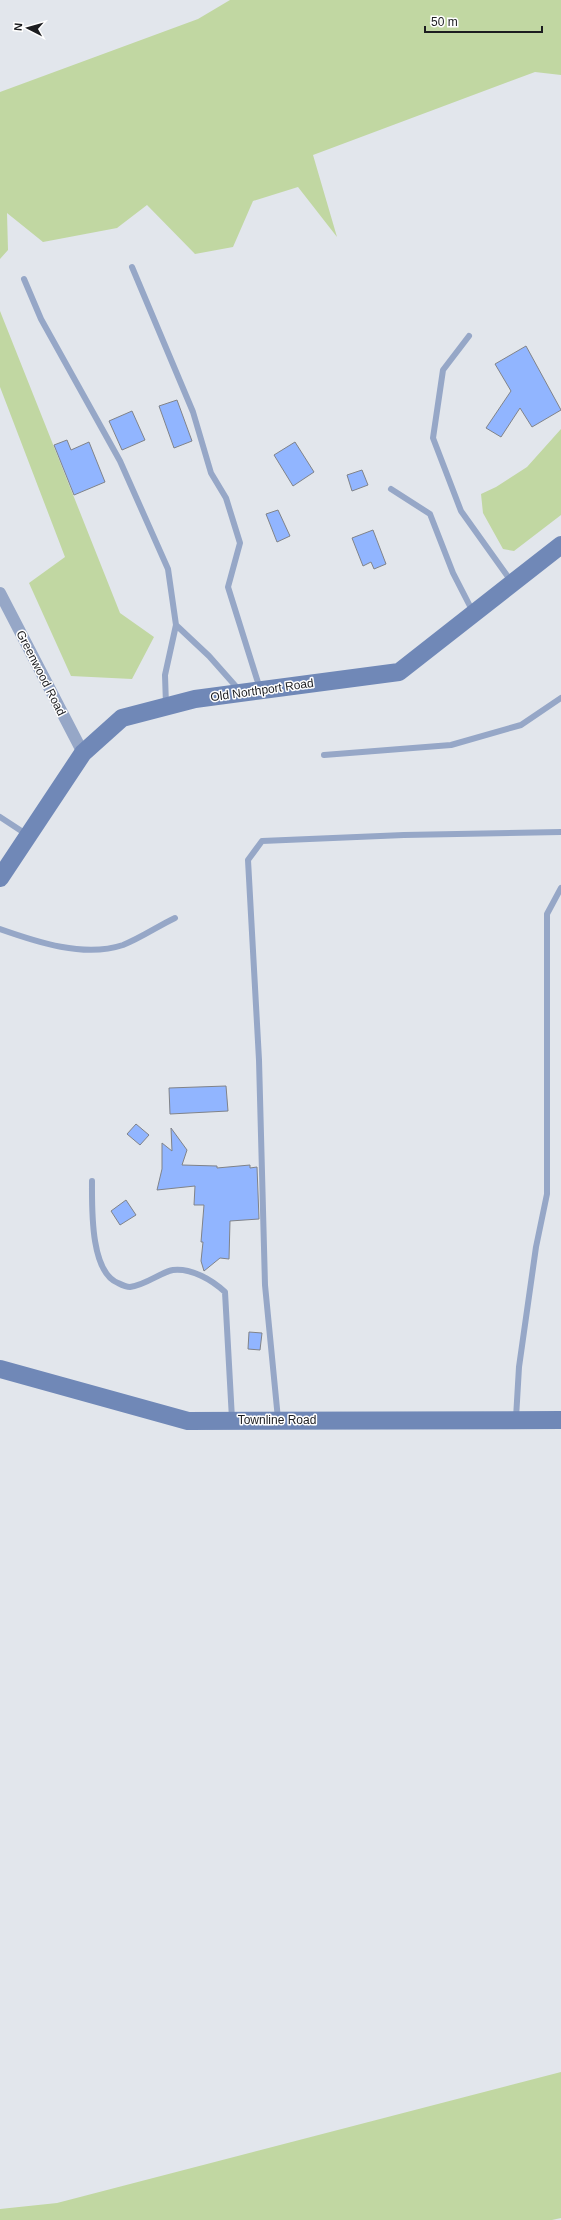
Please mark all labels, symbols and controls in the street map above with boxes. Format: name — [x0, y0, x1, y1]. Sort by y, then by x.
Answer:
north arrow — [8, 8, 48, 48]
scale bar — [425, 8, 542, 34]
text: 50 m — [431, 15, 458, 29]
text: N — [12, 22, 24, 32]
street label: Greenwood Road — [13, 628, 69, 718]
street label: Old Northport Road — [210, 676, 314, 704]
street label: Townline Road — [238, 1413, 316, 1427]

